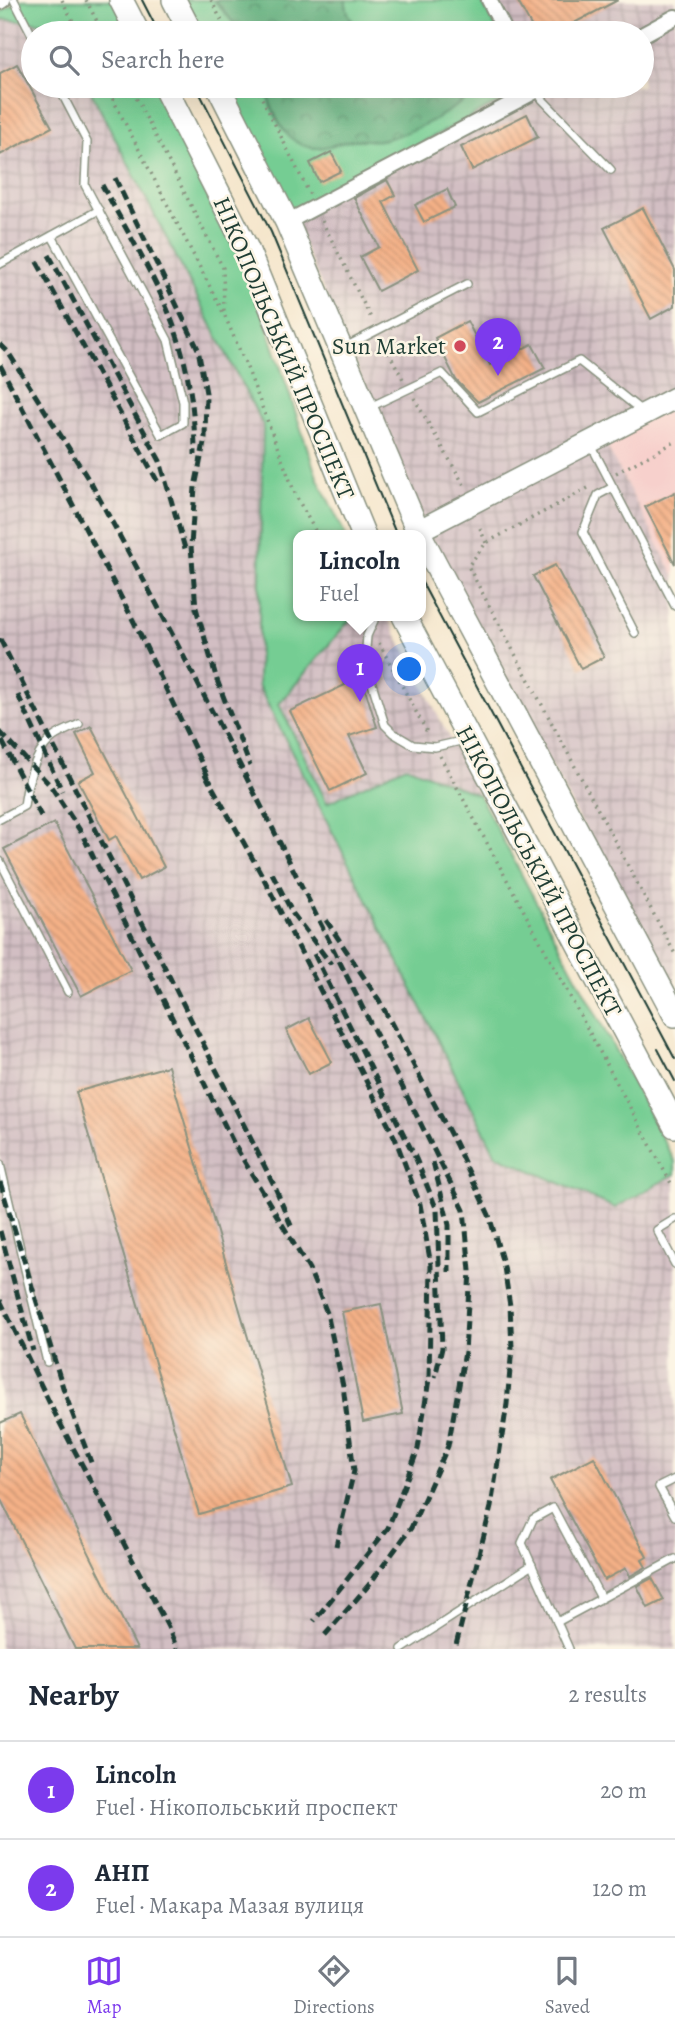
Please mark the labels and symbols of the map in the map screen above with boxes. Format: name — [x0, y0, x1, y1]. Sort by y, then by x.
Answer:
street label: НІКОПОЛЬСЬКИЙ ПРОСПЕКТ — [206, 192, 362, 504]
pin: 2 — [475, 318, 521, 376]
place label: Sun Market — [332, 330, 446, 362]
marker: Sun Market — [452, 338, 468, 354]
pin: 1 — [337, 644, 383, 702]
your location — [392, 652, 426, 686]
street label: НІКОПОЛЬСЬКИЙ ПРОСПЕКТ — [448, 720, 630, 1022]

